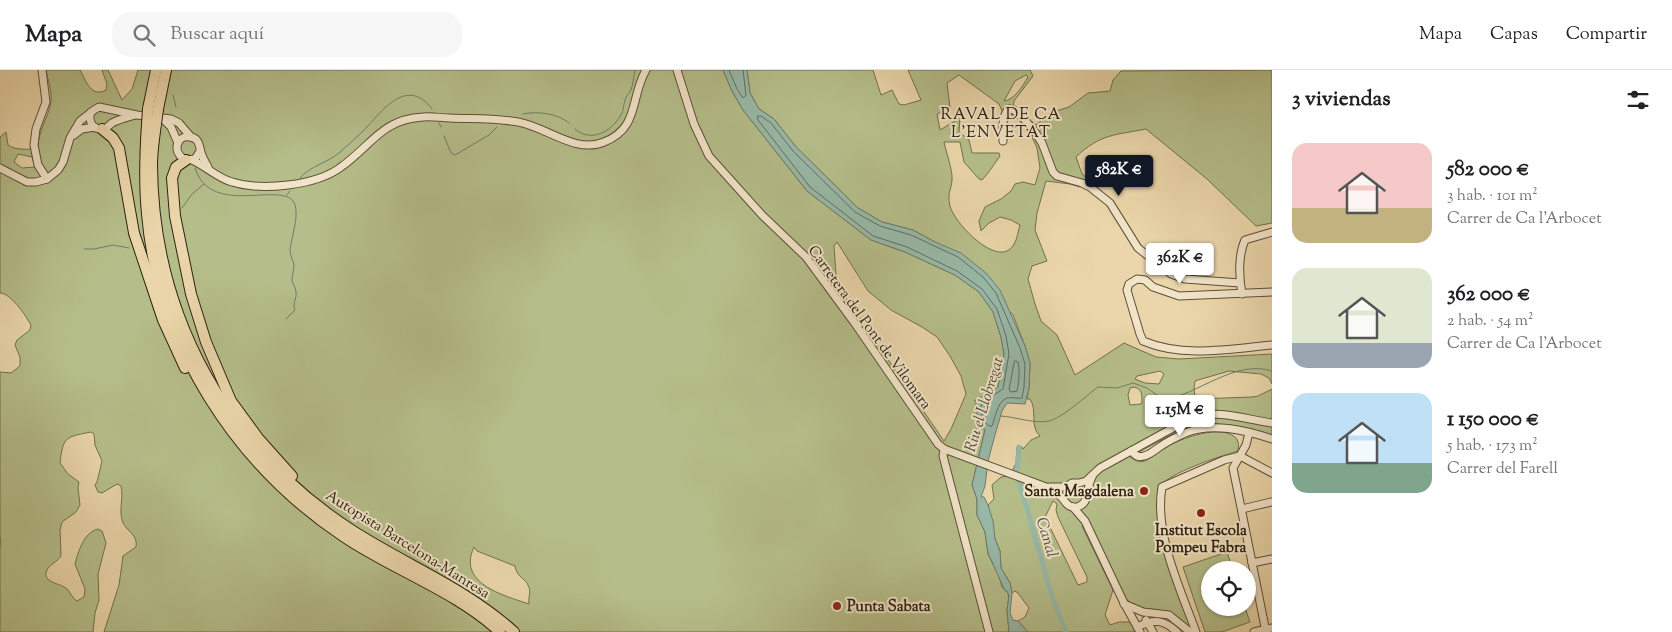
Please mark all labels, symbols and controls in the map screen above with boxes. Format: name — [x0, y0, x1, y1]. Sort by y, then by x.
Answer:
search box — [112, 12, 462, 57]
text: Mapa — [25, 18, 82, 52]
icon: search — [130, 21, 158, 49]
text: Buscar aquí — [170, 21, 264, 48]
text: Mapa — [1419, 22, 1462, 48]
text: Capas — [1490, 22, 1538, 48]
text: Compartir — [1566, 22, 1647, 48]
text: 3 viviendas — [1292, 85, 1390, 115]
icon: filters — [1624, 86, 1652, 114]
district label: RAVAL DE CA L'ENVETAT — [941, 104, 1061, 145]
pin: 582K € — [1078, 154, 1160, 197]
text: 582 000 € — [1447, 155, 1529, 185]
text: 582K € — [1096, 159, 1142, 182]
icon: home — [1332, 163, 1392, 223]
text: 3 hab. · 101 m² — [1447, 185, 1538, 208]
text: Carrer de Ca l'Arbocet — [1447, 208, 1602, 231]
street label: Carretera del Pont de Vilomara — [802, 242, 936, 414]
pin: 362K € — [1139, 242, 1221, 285]
text: 362K € — [1157, 247, 1203, 270]
text: 362 000 € — [1447, 280, 1531, 310]
icon: home — [1332, 288, 1392, 348]
text: 2 hab. · 54 m² — [1447, 310, 1533, 333]
text: Carrer de Ca l'Arbocet — [1447, 333, 1602, 356]
water label: Riu el Llobregat — [960, 354, 1011, 455]
pin: 1.15M € — [1134, 394, 1226, 437]
text: 1.15M € — [1156, 399, 1204, 422]
text: 1 150 000 € — [1447, 405, 1539, 435]
icon: home — [1332, 413, 1392, 473]
text: 5 hab. · 173 m² — [1447, 435, 1538, 458]
text: Carrer del Farell — [1447, 458, 1558, 481]
place label: Santa Magdalena — [1024, 482, 1134, 503]
marker: Santa Magdalena — [1138, 485, 1150, 497]
street label: Autopista Barcelona-Manresa — [321, 486, 493, 605]
marker: Institut Escola Pompeu Fabra — [1195, 507, 1207, 519]
water label: Canal — [1029, 515, 1062, 561]
place label: Institut Escola Pompeu Fabra — [1155, 521, 1247, 559]
map controls — [1201, 561, 1256, 616]
button: locate — [1201, 561, 1256, 616]
place label: Punta Sabata — [847, 597, 931, 618]
marker: Punta Sabata — [831, 600, 843, 612]

